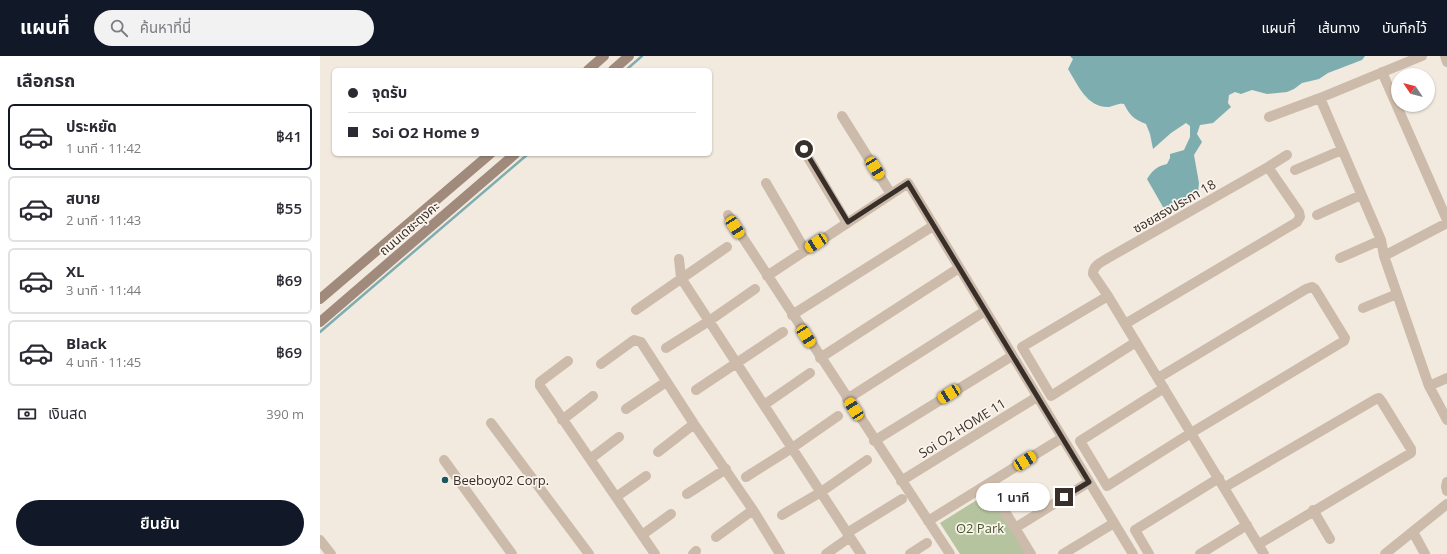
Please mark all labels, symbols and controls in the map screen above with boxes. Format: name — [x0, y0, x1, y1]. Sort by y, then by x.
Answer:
search box — [94, 10, 374, 46]
text: แผนที่ — [20, 14, 70, 40]
icon: search — [108, 17, 130, 39]
text: ค้นหาที่นี่ — [140, 17, 191, 37]
text: แผนที่ — [1262, 18, 1296, 37]
text: เส้นทาง — [1318, 18, 1360, 37]
text: บันทึกไว้ — [1382, 18, 1427, 37]
text: เลือกรถ — [16, 68, 75, 92]
north arrow — [1391, 68, 1435, 112]
map controls — [1391, 68, 1435, 112]
text: จุดรับ — [372, 82, 407, 102]
text: ประหยัด — [66, 116, 117, 136]
icon: car — [18, 119, 54, 155]
text: Soi O2 Home 9 — [372, 122, 479, 142]
text: ฿41 — [276, 126, 302, 146]
text: 1 นาที · 11:42 — [66, 139, 141, 157]
route start — [795, 140, 813, 158]
car — [864, 155, 886, 181]
street label: ซอยสรงประภา 18 — [1129, 175, 1219, 237]
text: สบาย — [66, 188, 100, 208]
icon: car — [18, 191, 54, 227]
street label: ถนนเดชะตุงคะ — [375, 197, 443, 259]
text: ฿55 — [276, 198, 302, 218]
text: 2 นาที · 11:43 — [66, 211, 141, 229]
car — [723, 214, 747, 240]
car — [803, 231, 829, 255]
text: XL — [66, 261, 84, 281]
icon: car — [18, 263, 54, 299]
text: ฿69 — [276, 270, 302, 290]
text: 3 นาที · 11:44 — [66, 281, 141, 299]
car — [794, 323, 818, 349]
text: Black — [66, 333, 107, 353]
icon: car — [18, 335, 54, 371]
text: ฿69 — [276, 342, 302, 362]
text: 4 นาที · 11:45 — [66, 353, 141, 371]
car — [936, 383, 962, 405]
street label: Soi O2 HOME 11 — [915, 394, 1009, 462]
car — [842, 396, 866, 422]
icon: cash — [16, 403, 38, 425]
text: เงินสด — [48, 403, 87, 423]
text: 390 m — [266, 405, 304, 423]
car — [1012, 450, 1038, 472]
place label: Beeboy02 Corp. — [453, 471, 549, 489]
marker: Beeboy02 Corp. — [440, 475, 450, 485]
callout: 1 นาที — [976, 483, 1050, 511]
text: 1 นาที — [997, 488, 1029, 506]
route end — [1055, 488, 1073, 506]
button: ยืนยัน — [16, 500, 304, 546]
park label: O2 Park — [956, 519, 1004, 537]

